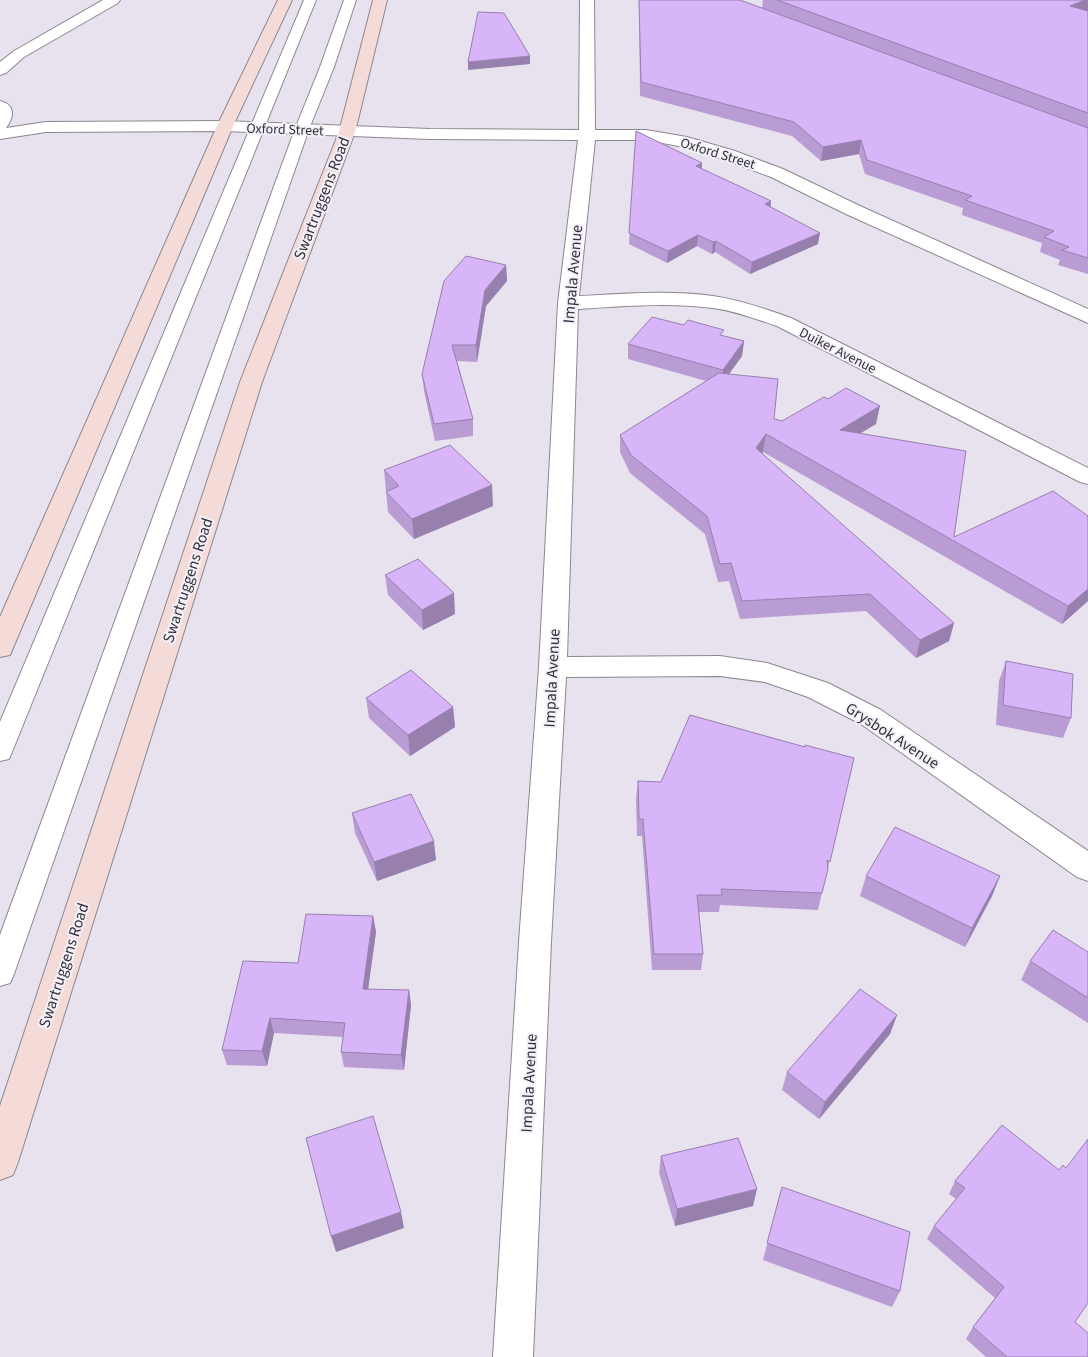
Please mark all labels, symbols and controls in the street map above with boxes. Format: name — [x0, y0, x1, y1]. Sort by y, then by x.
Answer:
street label: Oxford Street — [246, 119, 324, 141]
street label: Oxford Street — [678, 133, 758, 175]
street label: Swartruggens Road — [288, 134, 355, 263]
street label: Impala Avenue — [558, 224, 588, 324]
street label: Duiker Avenue — [796, 323, 880, 379]
street label: Swartruggens Road — [157, 515, 219, 646]
street label: Impala Avenue — [538, 628, 566, 728]
street label: Grysbok Avenue — [841, 697, 944, 774]
street label: Swartruggens Road — [33, 900, 95, 1031]
street label: Impala Avenue — [515, 1033, 543, 1133]

